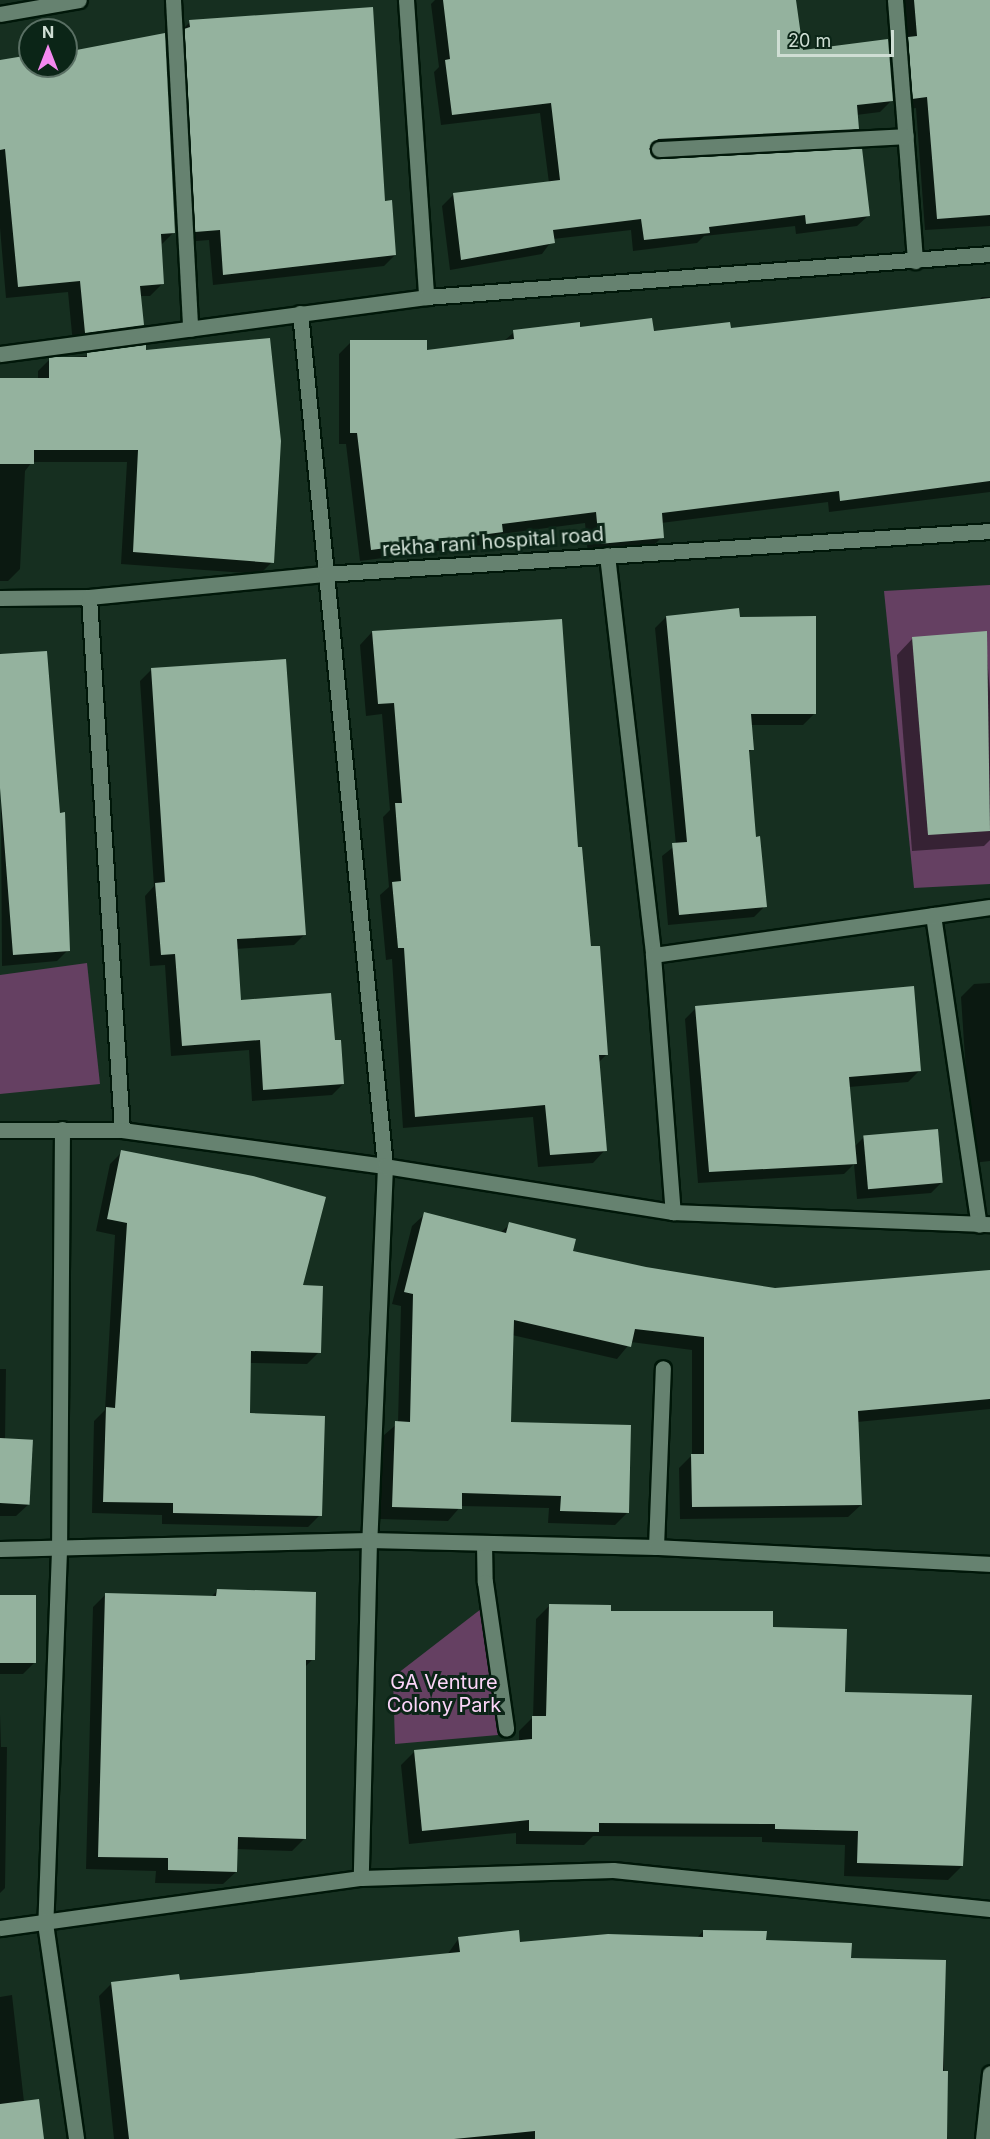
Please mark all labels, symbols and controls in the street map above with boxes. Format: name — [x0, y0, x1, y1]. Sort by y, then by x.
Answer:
north arrow — [18, 18, 78, 78]
scale bar — [780, 18, 897, 56]
text: N — [42, 22, 54, 42]
text: 20 m — [788, 30, 831, 51]
street label: rekha rani hospital road — [381, 522, 605, 562]
park label: GA Venture Colony Park — [387, 1671, 501, 1718]

